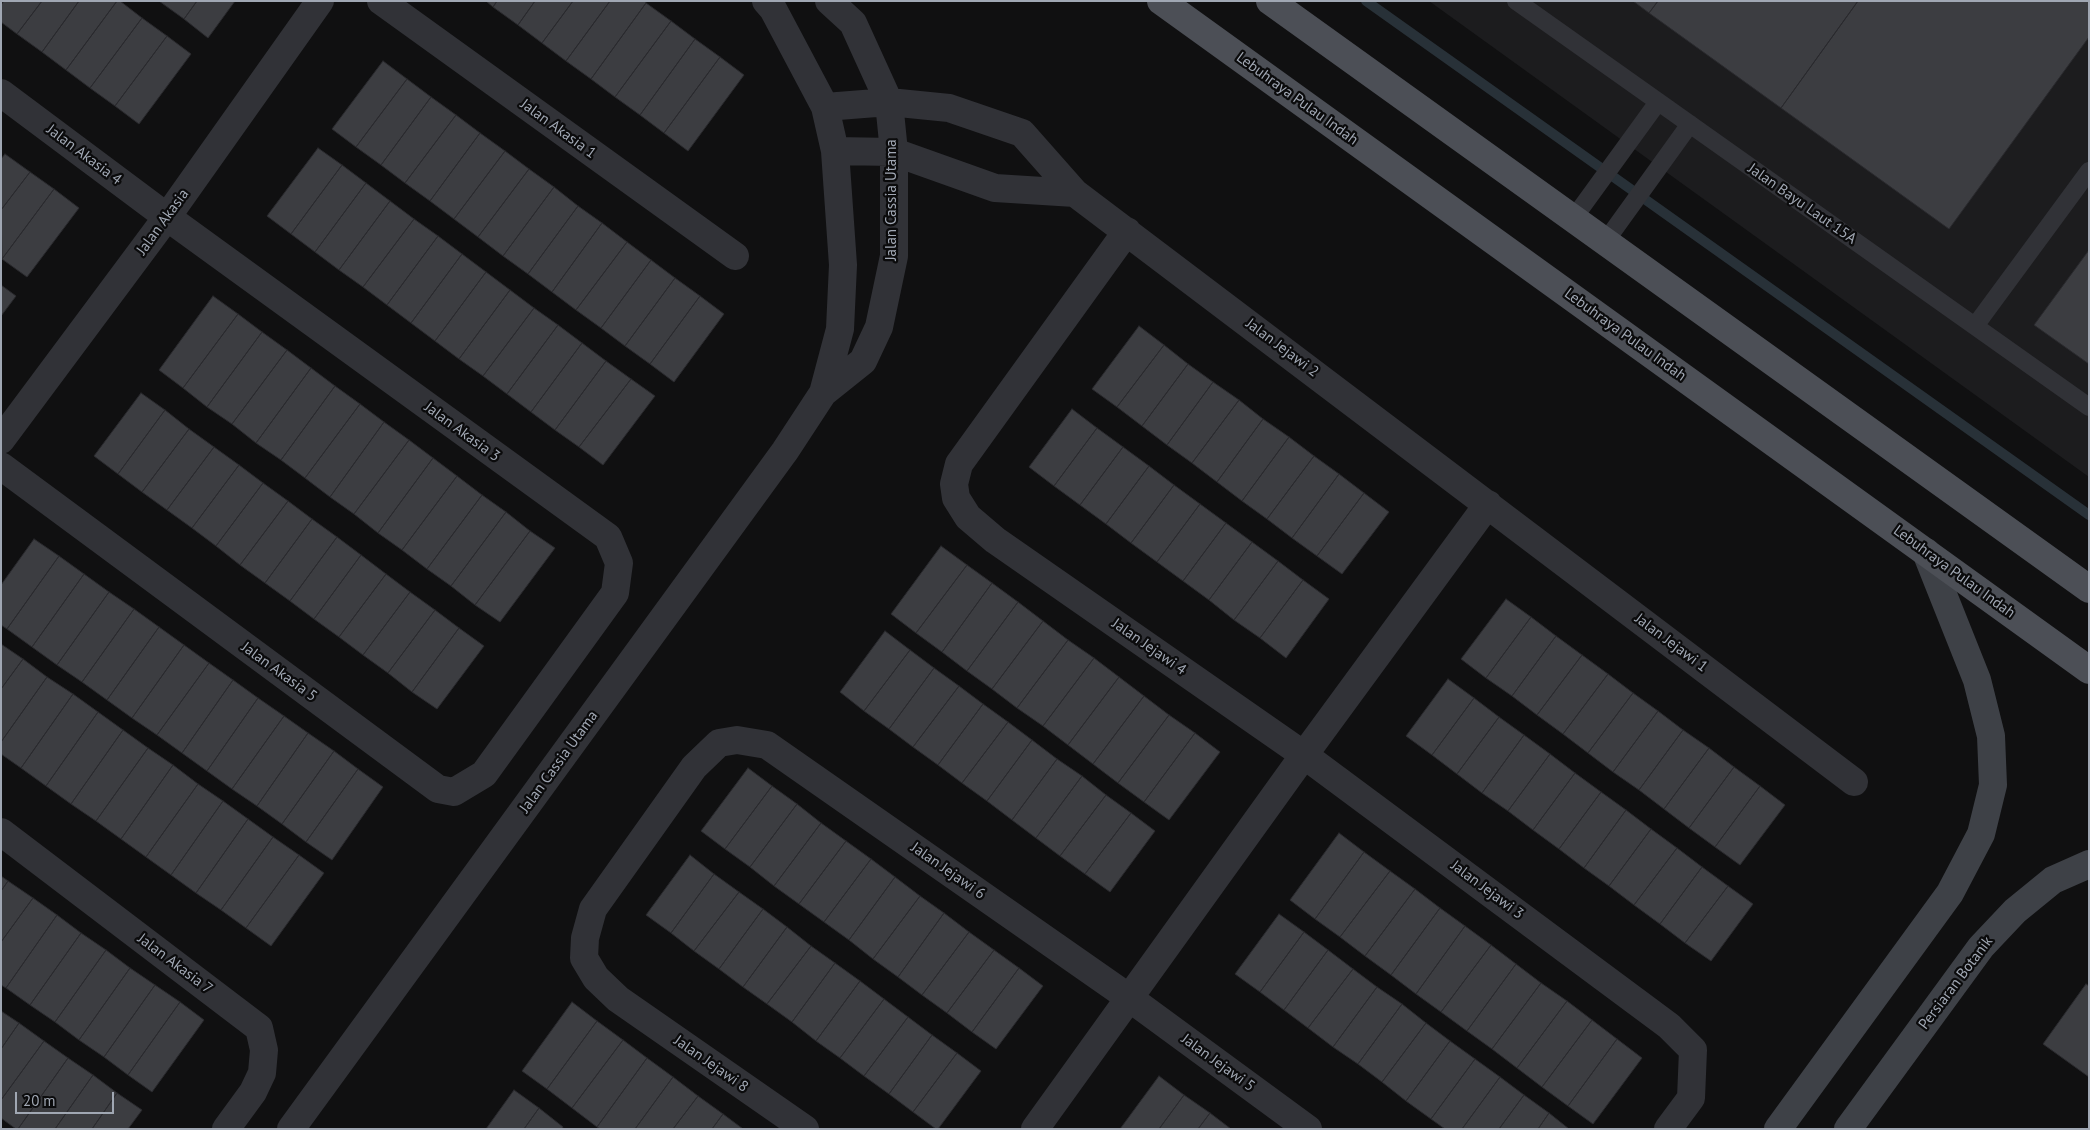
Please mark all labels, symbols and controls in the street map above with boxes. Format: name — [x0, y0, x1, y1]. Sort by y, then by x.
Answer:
street label: Lebuhraya Pulau Indah — [1233, 49, 1361, 149]
street label: Jalan Akasia 1 — [517, 96, 599, 162]
street label: Jalan Akasia 4 — [43, 121, 125, 189]
street label: Jalan Cassia Utama — [883, 139, 901, 261]
street label: Jalan Bayu Laut 15A — [1744, 160, 1860, 248]
street label: Jalan Akasia — [133, 186, 193, 258]
street label: Lebuhraya Pulau Indah — [1561, 285, 1689, 385]
street label: Jalan Jejawi 2 — [1242, 315, 1322, 381]
street label: Jalan Akasia 3 — [421, 399, 503, 465]
street label: Lebuhraya Pulau Indah — [1890, 522, 2018, 622]
street label: Jalan Jejawi 1 — [1631, 610, 1711, 676]
street label: Jalan Jejawi 4 — [1108, 615, 1190, 679]
street label: Jalan Akasia 5 — [238, 639, 320, 705]
street label: Jalan Cassia Utama — [516, 708, 602, 816]
street label: Jalan Jejawi 6 — [907, 839, 989, 903]
street label: Jalan Jejawi 3 — [1447, 857, 1527, 923]
street label: Jalan Akasia 7 — [134, 930, 216, 998]
street label: Persiaran Botanik — [1915, 933, 1997, 1033]
street label: Jalan Jejawi 5 — [1178, 1030, 1258, 1096]
street label: Jalan Jejawi 8 — [670, 1032, 752, 1096]
scale bar — [18, 1082, 116, 1114]
text: 20 m — [23, 1091, 56, 1110]

